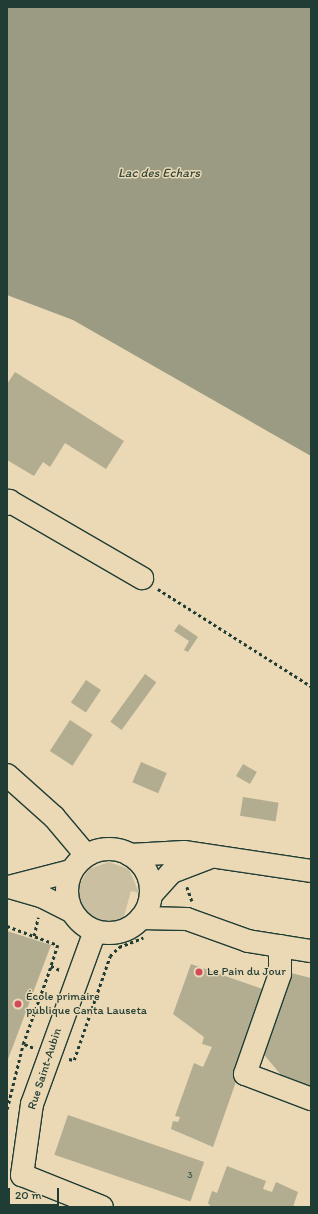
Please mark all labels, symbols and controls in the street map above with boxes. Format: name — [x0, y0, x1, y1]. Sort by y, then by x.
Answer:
water label: Lac des Echars — [118, 165, 200, 181]
place label: Le Pain du Jour — [207, 965, 286, 979]
marker: Le Pain du Jour — [194, 967, 204, 977]
place label: École primaire publique Canta Lauseta — [26, 990, 147, 1018]
marker: École primaire publique Canta Lauseta — [13, 999, 23, 1009]
street label: Rue Saint-Aubin — [25, 1026, 65, 1112]
house number: 3 — [187, 1169, 193, 1181]
scale bar — [10, 1180, 61, 1206]
text: 20 m — [15, 1188, 42, 1202]

